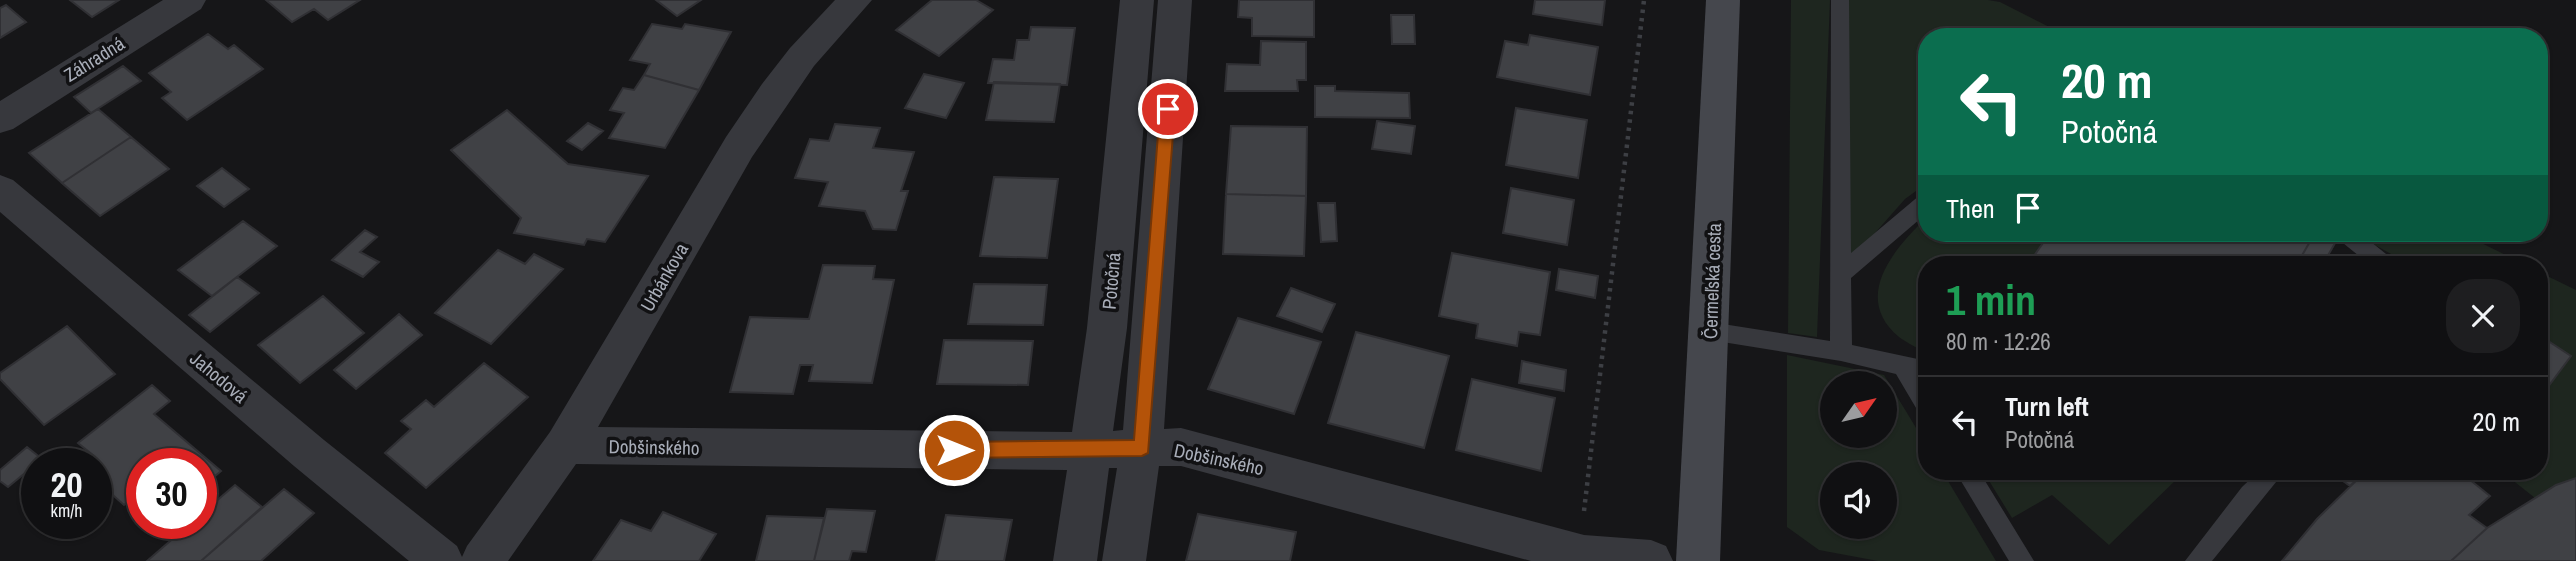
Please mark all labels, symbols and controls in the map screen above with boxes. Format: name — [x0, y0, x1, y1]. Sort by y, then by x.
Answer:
street label: Záhradná — [59, 30, 129, 88]
text: 20 m — [2061, 47, 2153, 113]
icon: left — [1946, 56, 2037, 147]
pin — [1138, 79, 1198, 139]
icon: arrive — [1149, 90, 1187, 128]
text: Potočná — [2061, 110, 2157, 153]
icon: arrive — [2009, 189, 2047, 227]
text: Then — [1946, 191, 1995, 226]
street label: Čermeľská cesta — [1697, 222, 1727, 339]
street label: Urbánkova — [634, 238, 694, 316]
street label: Potočná — [1096, 251, 1126, 311]
text: 1 min — [1946, 272, 2036, 328]
button: close — [2446, 279, 2520, 353]
text: 80 m · 12:26 — [1946, 326, 2051, 357]
street label: Jahodová — [185, 345, 253, 409]
north arrow — [1820, 371, 1897, 448]
map controls — [1820, 371, 1897, 539]
text: Turn left — [2005, 389, 2089, 424]
icon: left — [1946, 403, 1984, 441]
text: 20 m — [2473, 404, 2520, 439]
position arrow — [917, 413, 991, 487]
text: Potočná — [2005, 424, 2074, 455]
street label: Dobšinského — [608, 433, 700, 461]
street label: Dobšinského — [1172, 437, 1266, 481]
speed limit sign: 30 — [126, 448, 217, 539]
text: 20 — [51, 461, 82, 508]
button: sound — [1820, 462, 1897, 539]
text: km/h — [51, 498, 83, 523]

